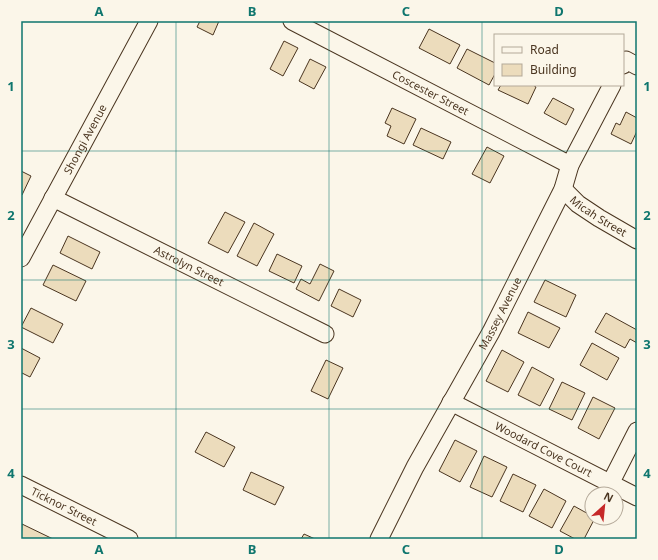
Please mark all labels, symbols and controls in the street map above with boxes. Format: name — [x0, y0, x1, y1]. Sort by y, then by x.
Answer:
text: A — [95, 2, 104, 20]
text: B — [248, 2, 256, 20]
text: C — [402, 2, 410, 20]
text: D — [554, 2, 564, 20]
legend — [494, 34, 624, 86]
text: Road — [530, 41, 559, 58]
text: Building — [530, 61, 577, 78]
street label: Coscester Street — [390, 66, 472, 118]
text: 1 — [7, 77, 15, 95]
text: 1 — [643, 77, 651, 95]
street label: Shongi Avenue — [60, 101, 110, 177]
street label: Micah Street — [567, 192, 630, 240]
text: 2 — [7, 206, 15, 224]
text: 2 — [643, 206, 651, 224]
street label: Astrolyn Street — [152, 242, 227, 289]
street label: Massey Avenue — [475, 274, 524, 352]
text: 3 — [7, 335, 15, 353]
text: 3 — [643, 335, 651, 353]
street label: Woodard Cove Court — [493, 418, 595, 480]
text: 4 — [7, 464, 15, 482]
text: 4 — [643, 464, 651, 482]
street label: Ticknor Street — [29, 483, 100, 529]
north arrow — [584, 486, 624, 526]
text: N — [601, 488, 616, 505]
text: A — [95, 540, 104, 558]
text: B — [248, 540, 256, 558]
text: C — [402, 540, 410, 558]
text: D — [554, 540, 564, 558]

